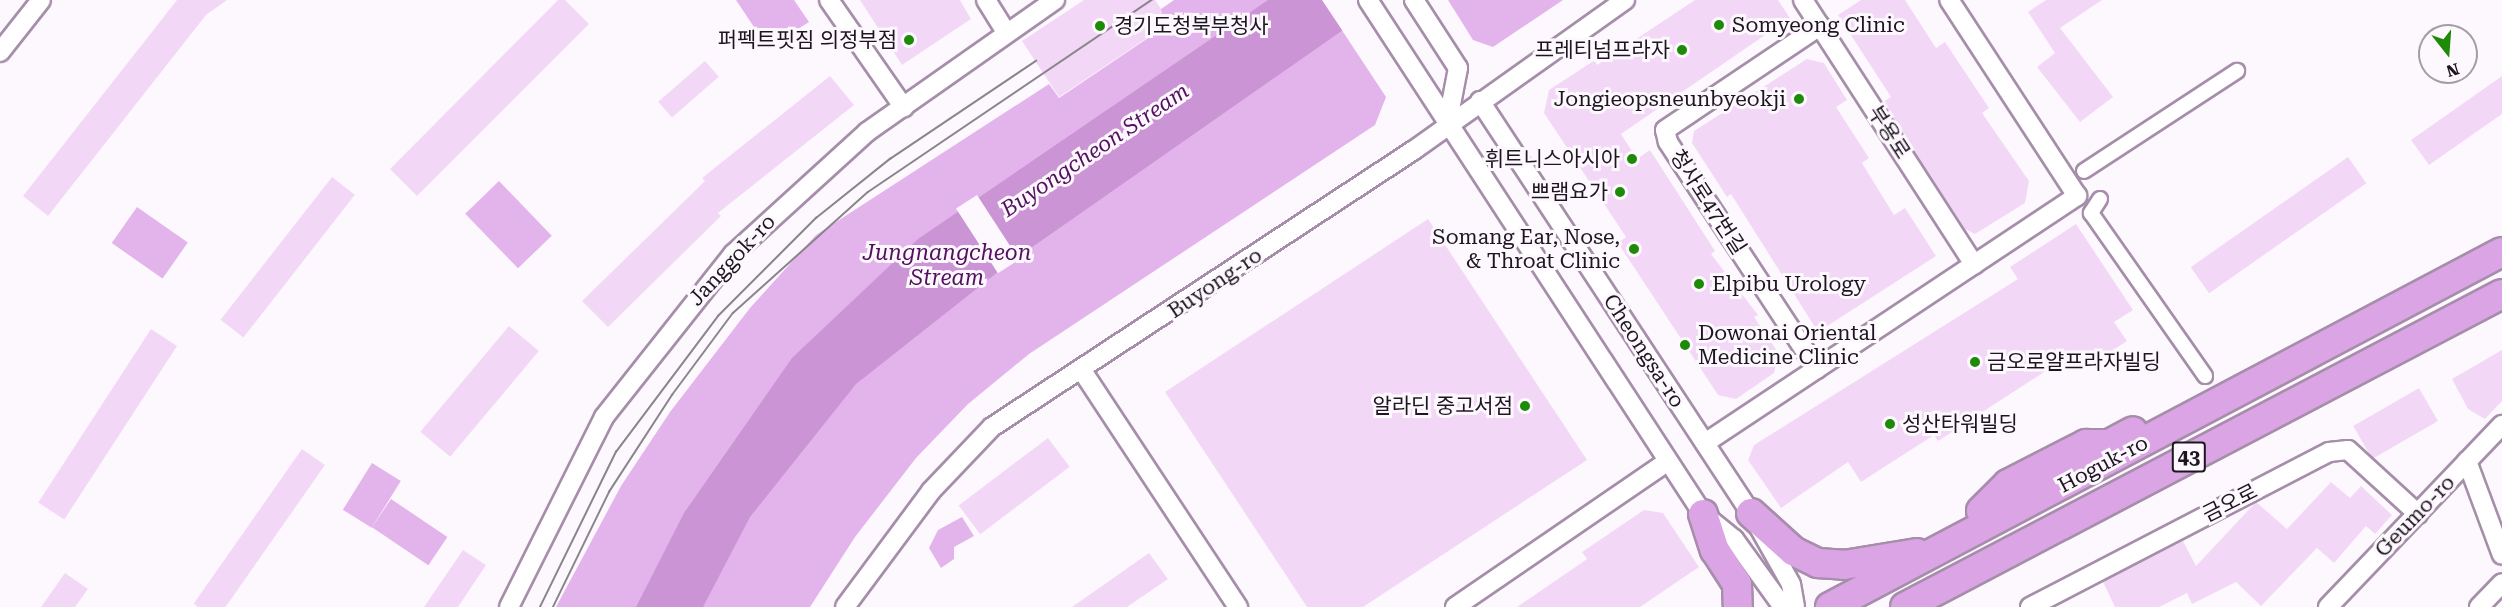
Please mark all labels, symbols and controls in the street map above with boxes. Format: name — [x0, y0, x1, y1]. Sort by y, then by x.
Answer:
place label: Somyeong Clinic — [1732, 12, 1905, 38]
place label: 경기도청북부청사 — [1114, 13, 1269, 39]
marker: Somyeong Clinic — [1710, 16, 1728, 34]
marker: 경기도청북부청사 — [1091, 17, 1109, 35]
north arrow — [2418, 24, 2478, 84]
place label: 퍼펙트핏짐 의정부점 — [718, 27, 897, 53]
marker: 퍼펙트핏짐 의정부점 — [902, 33, 916, 47]
place label: 프레티넘프라자 — [1535, 37, 1670, 63]
marker: 프레티넘프라자 — [1675, 43, 1689, 57]
text: N — [2444, 59, 2462, 81]
water label: Buyongcheon Stream — [996, 77, 1194, 223]
place label: Jongieopsneunbyeokji — [1554, 86, 1786, 112]
marker: Jongieopsneunbyeokji — [1790, 90, 1808, 108]
street label: 부용로 — [1863, 101, 1915, 163]
street label: 청사로47번길 — [1665, 145, 1751, 259]
place label: 휘트니스아시아 — [1485, 146, 1620, 172]
marker: 휘트니스아시아 — [1625, 152, 1639, 166]
place label: 쁘램요가 — [1531, 179, 1608, 205]
marker: 쁘램요가 — [1613, 185, 1627, 199]
street label: Janggok-ro — [683, 209, 781, 311]
place label: Somang Ear, Nose, & Throat Clinic — [1432, 224, 1620, 274]
water label: Jungnangcheon Stream — [863, 239, 1031, 290]
marker: Somang Ear, Nose, & Throat Clinic — [1625, 240, 1643, 258]
street label: Buyong-ro — [1163, 242, 1267, 324]
place label: Elpibu Urology — [1712, 271, 1866, 297]
marker: Elpibu Urology — [1690, 275, 1708, 293]
street label: Cheongsa-ro — [1598, 289, 1690, 413]
place label: Dowonai Oriental Medicine Clinic — [1698, 320, 1876, 370]
marker: Dowonai Oriental Medicine Clinic — [1676, 336, 1694, 354]
place label: 금오로얄프라자빌딩 — [1987, 349, 2161, 375]
marker: 금오로얄프라자빌딩 — [1968, 355, 1982, 369]
place label: 알라딘 중고서점 — [1372, 393, 1513, 419]
marker: 알라딘 중고서점 — [1518, 399, 1532, 413]
place label: 성산타워빌딩 — [1902, 411, 2018, 437]
marker: 성산타워빌딩 — [1883, 417, 1897, 431]
street label: Hoguk-ro — [2054, 430, 2152, 498]
road number: 43 — [2171, 440, 2207, 474]
street label: Geumo-ro — [2370, 470, 2460, 562]
street label: 금오로 — [2198, 479, 2262, 527]

